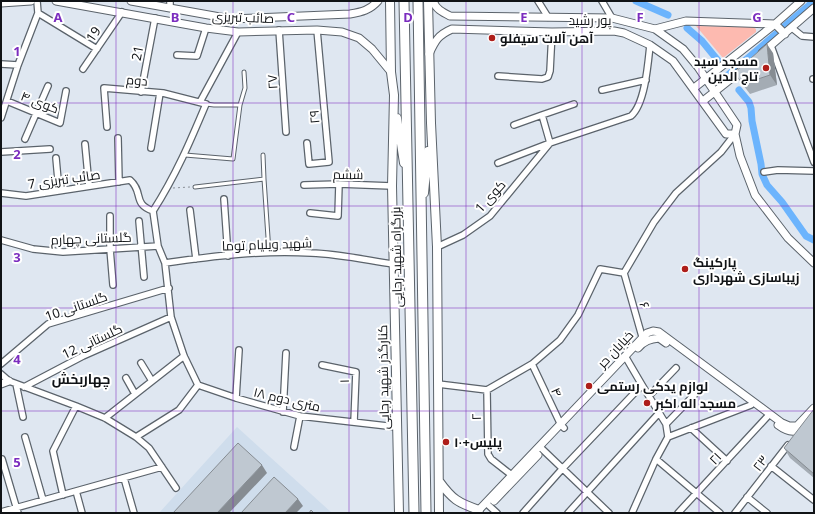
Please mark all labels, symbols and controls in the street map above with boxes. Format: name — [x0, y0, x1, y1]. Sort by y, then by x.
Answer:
street label: صائب تبریزی — [212, 7, 274, 27]
text: A — [54, 8, 63, 26]
text: B — [171, 8, 179, 26]
text: C — [287, 8, 295, 26]
text: D — [403, 8, 413, 26]
text: E — [520, 8, 528, 26]
text: F — [636, 8, 644, 26]
text: G — [752, 8, 762, 26]
street label: پور رشید — [569, 11, 612, 30]
street label: 19 — [81, 23, 105, 45]
place label: آهن آلات سیفلو — [500, 29, 594, 47]
marker: آهن آلات سیفلو — [487, 33, 497, 43]
text: 1 — [13, 42, 21, 60]
street label: 21 — [127, 44, 147, 62]
place label: مسجد سید تاج الدین — [694, 52, 758, 85]
marker: مسجد سید تاج الدین — [761, 63, 771, 73]
street label: دوم — [125, 70, 149, 91]
street label: ۲۷ — [262, 74, 282, 90]
street label: کوی ۴ — [18, 87, 62, 117]
street label: ۲۹ — [304, 109, 324, 125]
text: 2 — [13, 145, 21, 163]
street label: صائب تبریزی 7 — [27, 165, 101, 193]
street label: ششم — [333, 165, 363, 184]
street label: کوی 1 — [471, 176, 509, 216]
street label: بزرگراه شهید رجایی — [386, 206, 406, 308]
street label: گلستانی چهارم — [50, 228, 132, 249]
street label: شهید ویلیام توما — [222, 233, 313, 256]
text: 3 — [13, 248, 21, 266]
place label: پارکینگ زیباسازی شهرداری — [693, 253, 799, 286]
marker: پارکینگ زیباسازی شهرداری — [680, 264, 690, 274]
street label: گلستانی 10 — [42, 287, 110, 325]
street label: ۶ — [635, 300, 655, 310]
street label: گلستانی 12 — [59, 319, 125, 363]
street label: کنارگذر شهید رجایی — [373, 325, 393, 429]
street label: خیابان حر — [592, 326, 637, 372]
text: 4 — [13, 350, 21, 368]
district label: چهاربخش — [52, 369, 110, 390]
place label: لوازم یدکی رستمی — [597, 377, 708, 396]
street label: ۱ — [335, 379, 353, 383]
marker: لوازم یدکی رستمی — [584, 381, 594, 391]
street label: ۱۸ متری دوم — [252, 383, 322, 416]
street label: ۴ — [547, 384, 567, 400]
place label: مسجد اله اکبر — [654, 394, 736, 412]
marker: مسجد اله اکبر — [642, 398, 652, 408]
street label: ۲ — [467, 413, 485, 421]
place label: پلیس+١٠ — [454, 433, 502, 452]
marker: پلیس+١٠ — [441, 437, 451, 447]
street label: ۲۱ — [705, 448, 725, 468]
street label: ۲۳ — [748, 451, 772, 475]
text: 5 — [13, 453, 21, 471]

